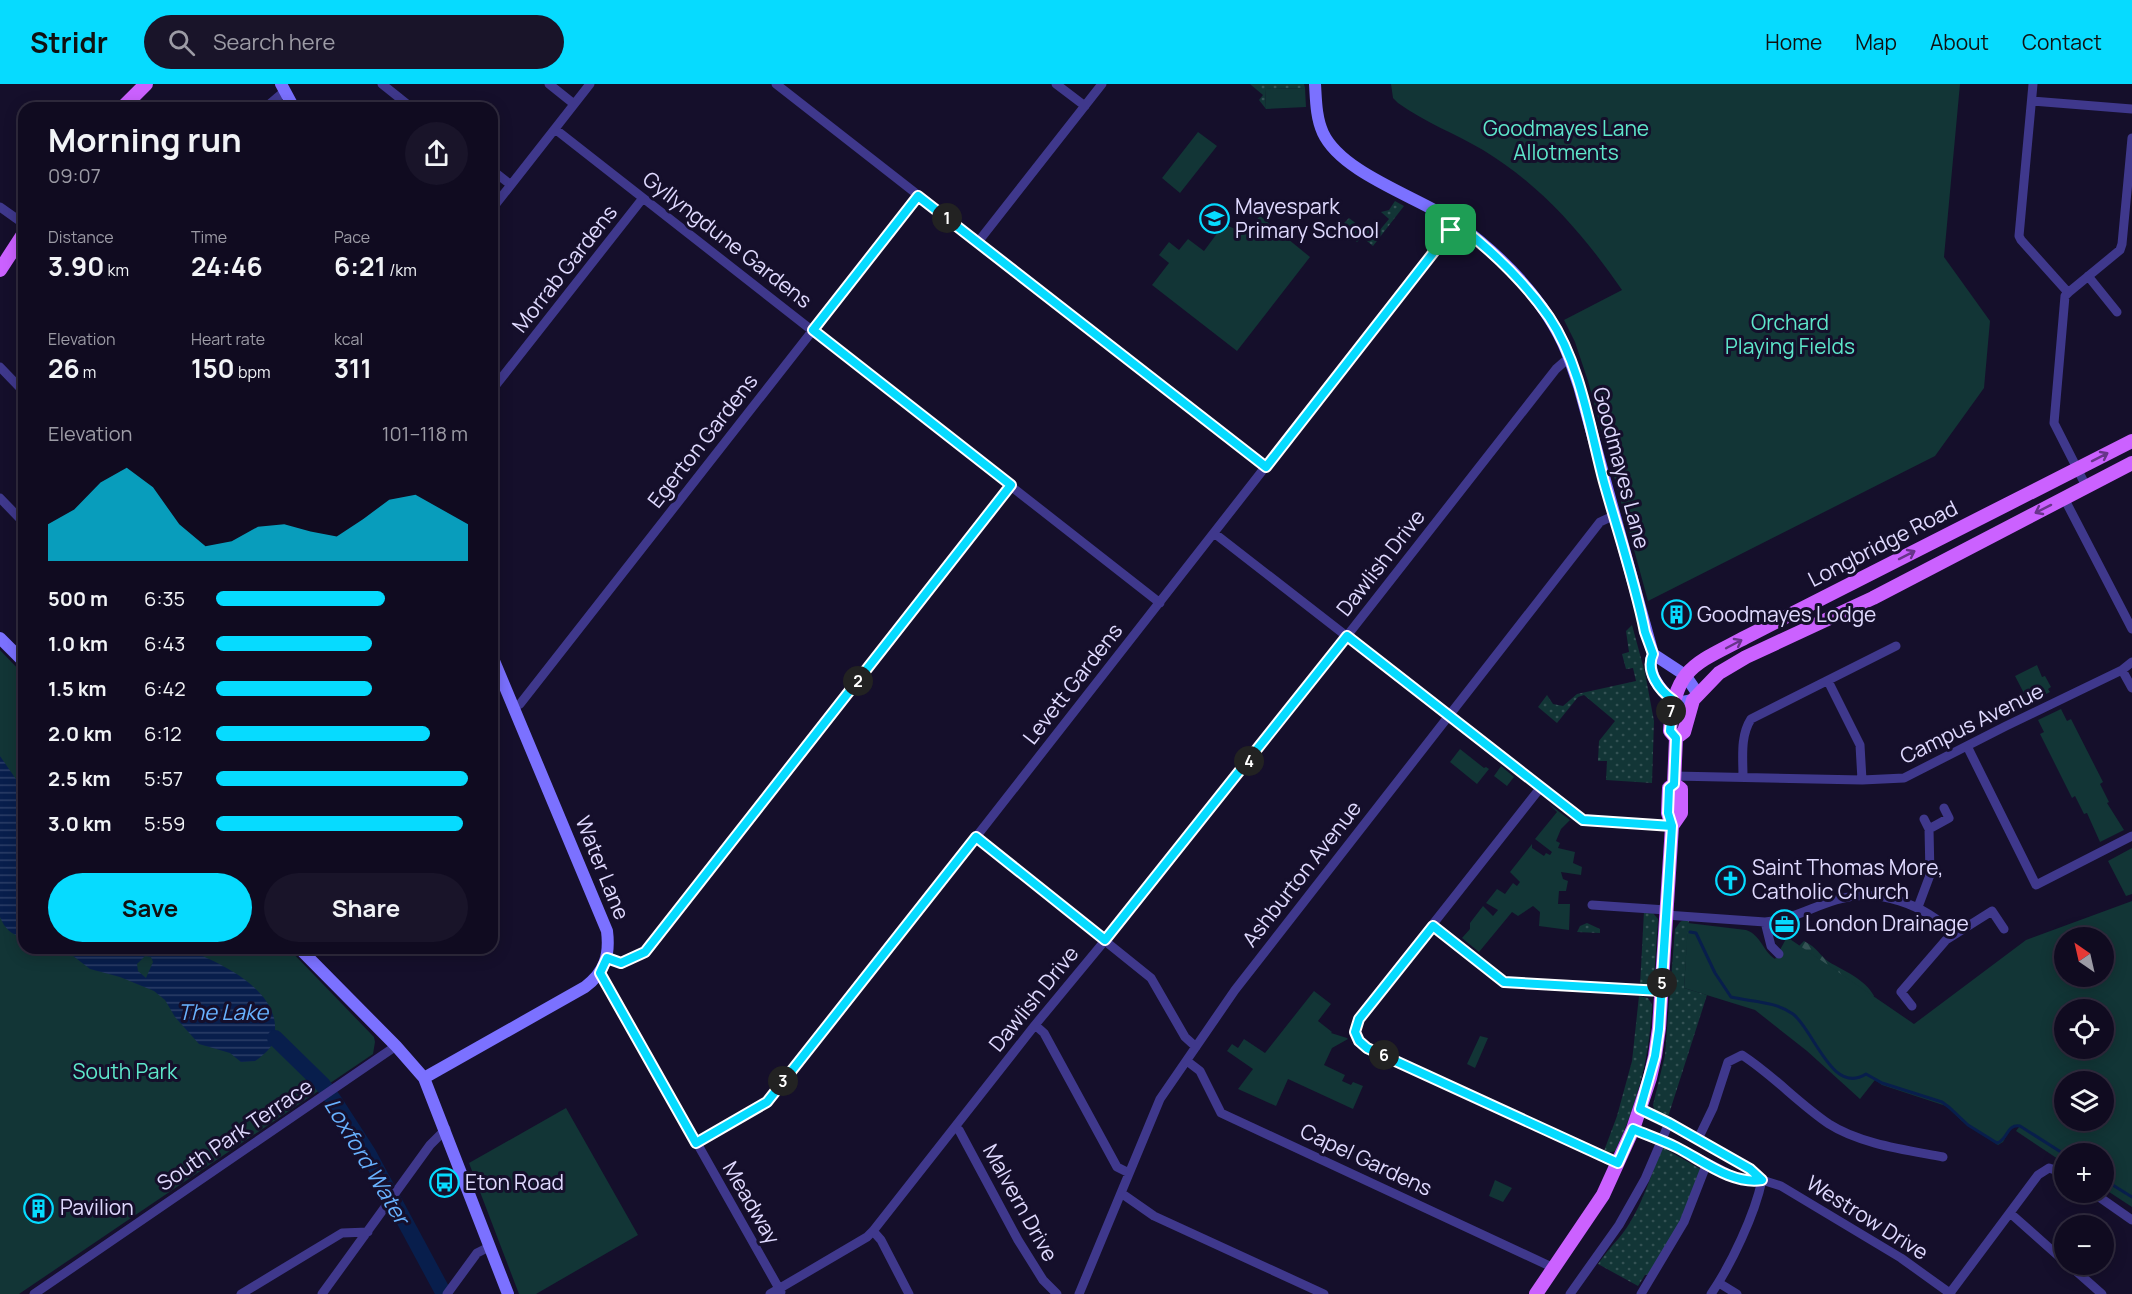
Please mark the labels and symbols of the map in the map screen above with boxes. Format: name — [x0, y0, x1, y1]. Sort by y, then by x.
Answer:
park label: Goodmayes Lane Allotments — [1483, 114, 1649, 166]
street label: Gyllyngdune Gardens — [637, 164, 818, 314]
place label: Mayespark Primary School — [1235, 192, 1379, 244]
street label: Morrab Gardens — [506, 199, 623, 338]
pin: 1 — [932, 203, 962, 233]
school or university icon: Mayespark Primary School — [1198, 203, 1230, 235]
pin — [1425, 204, 1476, 255]
park label: Orchard Playing Fields — [1725, 308, 1855, 360]
street label: Egerton Gardens — [641, 368, 763, 513]
street label: Goodmayes Lane — [1587, 384, 1657, 552]
one-way arrow — [2090, 451, 2108, 463]
street label: Longbridge Road — [1803, 493, 1962, 593]
street label: Dawlish Drive — [1330, 503, 1431, 621]
one-way arrow — [2034, 504, 2052, 515]
one-way arrow — [1898, 549, 1916, 561]
building icon: Goodmayes Lodge — [1660, 599, 1692, 631]
place label: Goodmayes Lodge — [1697, 600, 1876, 628]
street label: Levett Gardens — [1016, 617, 1128, 750]
one-way arrow — [1724, 638, 1742, 649]
pin: 2 — [843, 666, 873, 696]
street label: Campus Avenue — [1895, 676, 2048, 770]
pin: 7 — [1656, 696, 1686, 726]
pin: 4 — [1234, 746, 1264, 776]
street label: Ashburton Avenue — [1235, 795, 1367, 952]
street label: Water Lane — [569, 812, 636, 924]
place label: Saint Thomas More, Catholic Church — [1752, 853, 1944, 905]
church icon: Saint Thomas More, Catholic Church — [1715, 864, 1747, 896]
office icon: London Drainage — [1768, 908, 1800, 940]
place label: London Drainage — [1805, 909, 1969, 937]
north arrow — [2054, 927, 2114, 987]
street label: Dawlish Drive — [982, 940, 1084, 1057]
pin: 5 — [1647, 968, 1677, 998]
water label: The Lake — [178, 997, 269, 1027]
pin: 6 — [1369, 1040, 1399, 1070]
park label: South Park — [73, 1057, 178, 1085]
pin: 3 — [768, 1066, 798, 1096]
street label: South Park Terrace — [151, 1072, 318, 1197]
water label: Loxford Water — [318, 1092, 418, 1232]
street label: Capel Gardens — [1296, 1116, 1437, 1202]
street label: Malvern Drive — [977, 1139, 1065, 1266]
street label: Meadway — [717, 1156, 787, 1249]
bus stop icon: Eton Road — [428, 1167, 460, 1199]
place label: Eton Road — [465, 1168, 564, 1196]
street label: Westrow Drive — [1801, 1168, 1934, 1266]
building icon: Pavilion — [23, 1192, 55, 1224]
place label: Pavilion — [60, 1193, 134, 1221]

